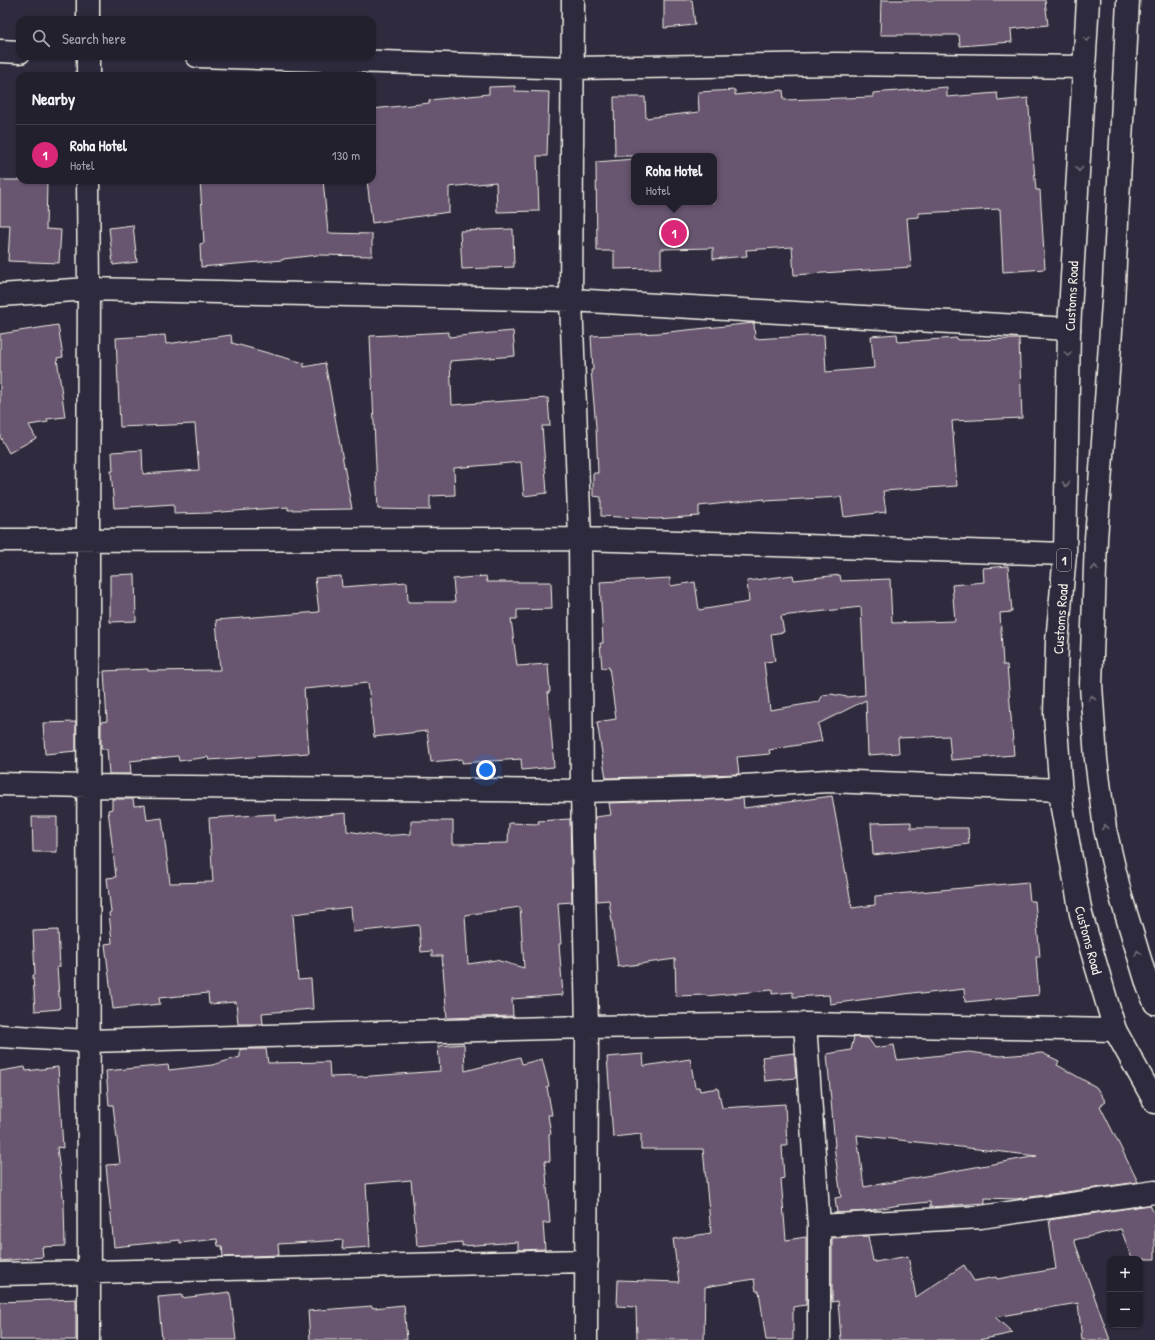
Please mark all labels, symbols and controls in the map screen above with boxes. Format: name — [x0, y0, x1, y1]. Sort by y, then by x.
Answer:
search box — [16, 16, 376, 60]
icon: search — [30, 27, 52, 49]
text: Search here — [62, 28, 126, 49]
one-way arrow — [1082, 36, 1091, 42]
text: Nearby — [32, 87, 75, 110]
text: Roha Hotel — [70, 135, 127, 156]
text: 1 — [43, 146, 47, 164]
text: 130 m — [332, 146, 360, 164]
popup — [631, 153, 717, 205]
text: Hotel — [70, 156, 94, 174]
text: Roha Hotel — [646, 160, 702, 181]
one-way arrow — [1074, 166, 1083, 172]
text: Hotel — [646, 181, 670, 199]
pin: 1 — [661, 218, 687, 248]
street label: Customs Road — [1060, 260, 1082, 332]
one-way arrow — [1064, 351, 1072, 357]
one-way arrow — [1062, 481, 1070, 487]
road number: 1 — [1057, 549, 1071, 571]
one-way arrow — [1091, 565, 1100, 571]
street label: Customs Road — [1048, 583, 1072, 655]
one-way arrow — [1087, 695, 1096, 701]
your location — [476, 760, 496, 780]
one-way arrow — [1101, 824, 1110, 830]
street label: Customs Road — [1071, 904, 1107, 977]
one-way arrow — [1134, 949, 1143, 956]
map controls — [1107, 1256, 1143, 1328]
button: + — [1107, 1256, 1143, 1292]
button: − — [1107, 1292, 1143, 1328]

